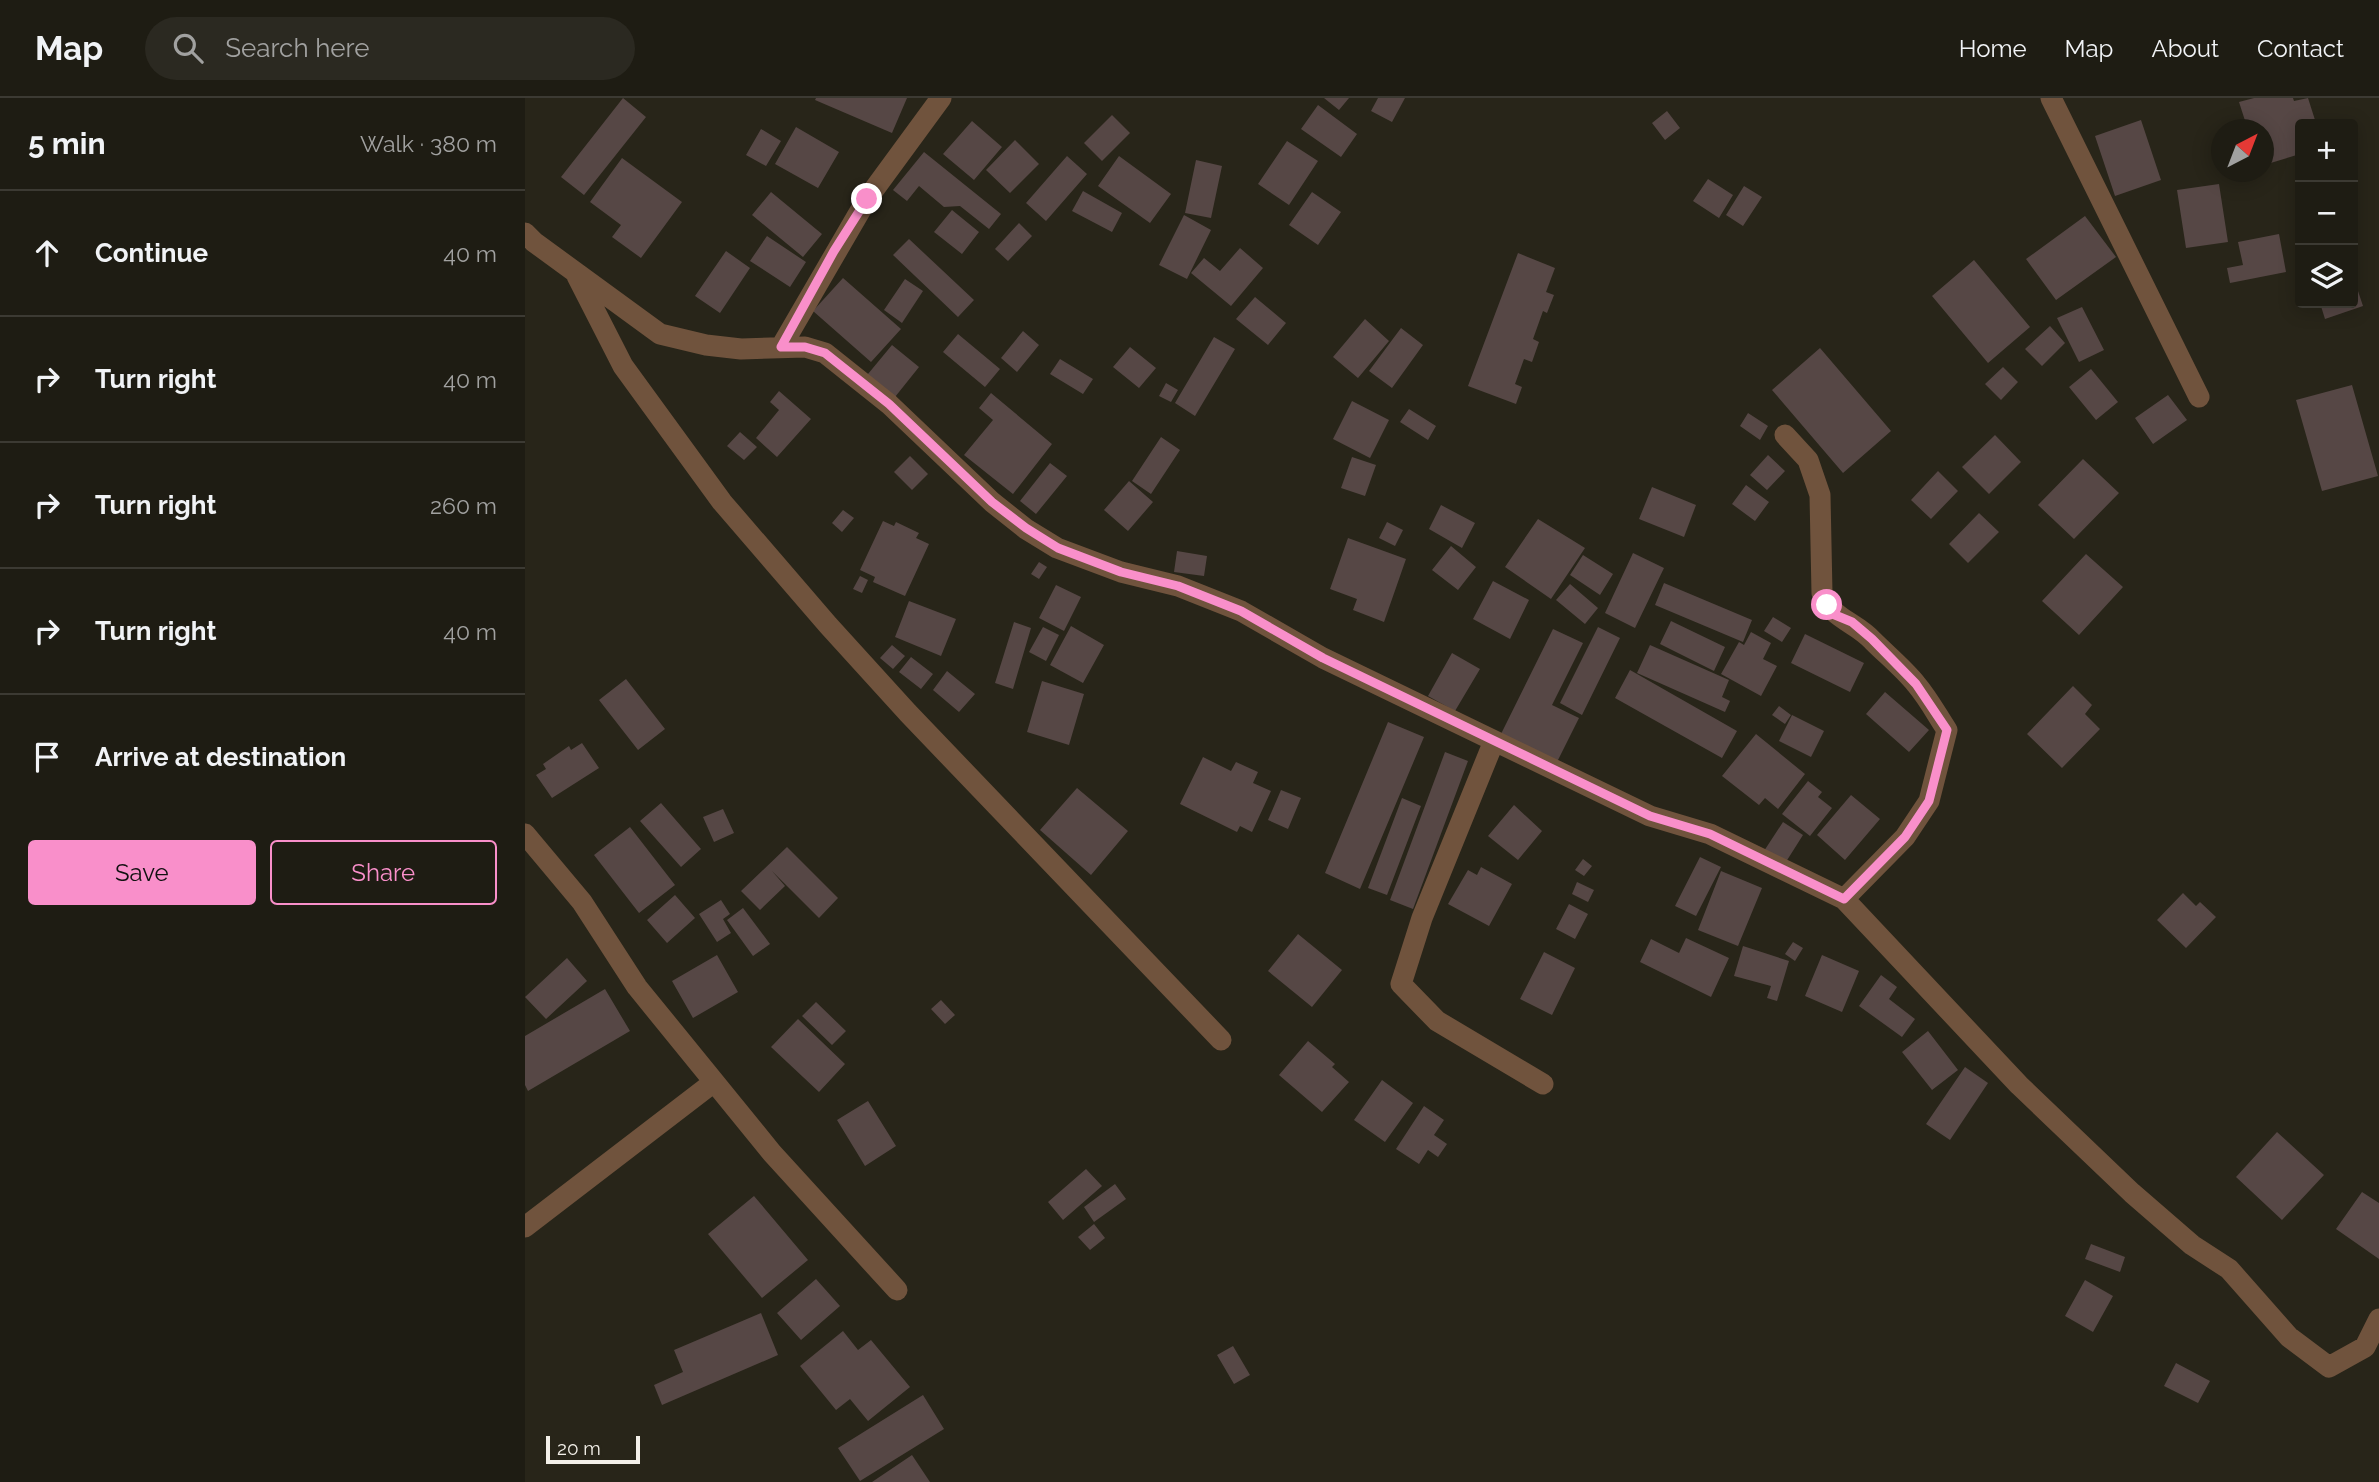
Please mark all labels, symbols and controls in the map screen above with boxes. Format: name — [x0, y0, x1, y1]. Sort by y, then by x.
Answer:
search box — [145, 17, 635, 80]
text: Map — [35, 29, 103, 68]
icon: search — [169, 29, 207, 67]
text: Search here — [225, 33, 370, 63]
text: Home — [1959, 34, 2027, 63]
text: Map — [2065, 34, 2113, 63]
text: About — [2151, 34, 2219, 63]
text: Contact — [2257, 34, 2344, 63]
north arrow — [2211, 119, 2274, 182]
map controls — [2295, 119, 2358, 308]
button: + — [2295, 119, 2358, 182]
text: 5 min — [28, 126, 106, 161]
text: Walk · 380 m — [360, 130, 497, 157]
button: − — [2295, 182, 2358, 245]
route end — [851, 183, 882, 214]
icon: ahead — [28, 234, 66, 272]
text: Continue — [95, 238, 208, 268]
text: 40 m — [443, 240, 497, 267]
button: layers — [2295, 245, 2358, 308]
icon: right — [28, 360, 66, 398]
text: Turn right — [95, 364, 216, 394]
text: 40 m — [443, 366, 497, 393]
icon: right — [28, 486, 66, 524]
text: Turn right — [95, 490, 216, 520]
text: 260 m — [430, 492, 497, 519]
route start — [1811, 589, 1842, 620]
icon: right — [28, 612, 66, 650]
text: Turn right — [95, 616, 216, 646]
text: 40 m — [443, 618, 497, 645]
icon: arrive — [28, 738, 66, 776]
text: Arrive at destination — [95, 742, 346, 772]
button: Save — [28, 840, 256, 905]
button: Share — [270, 840, 497, 905]
scale bar — [546, 1433, 641, 1465]
text: 20 m — [557, 1437, 601, 1459]

